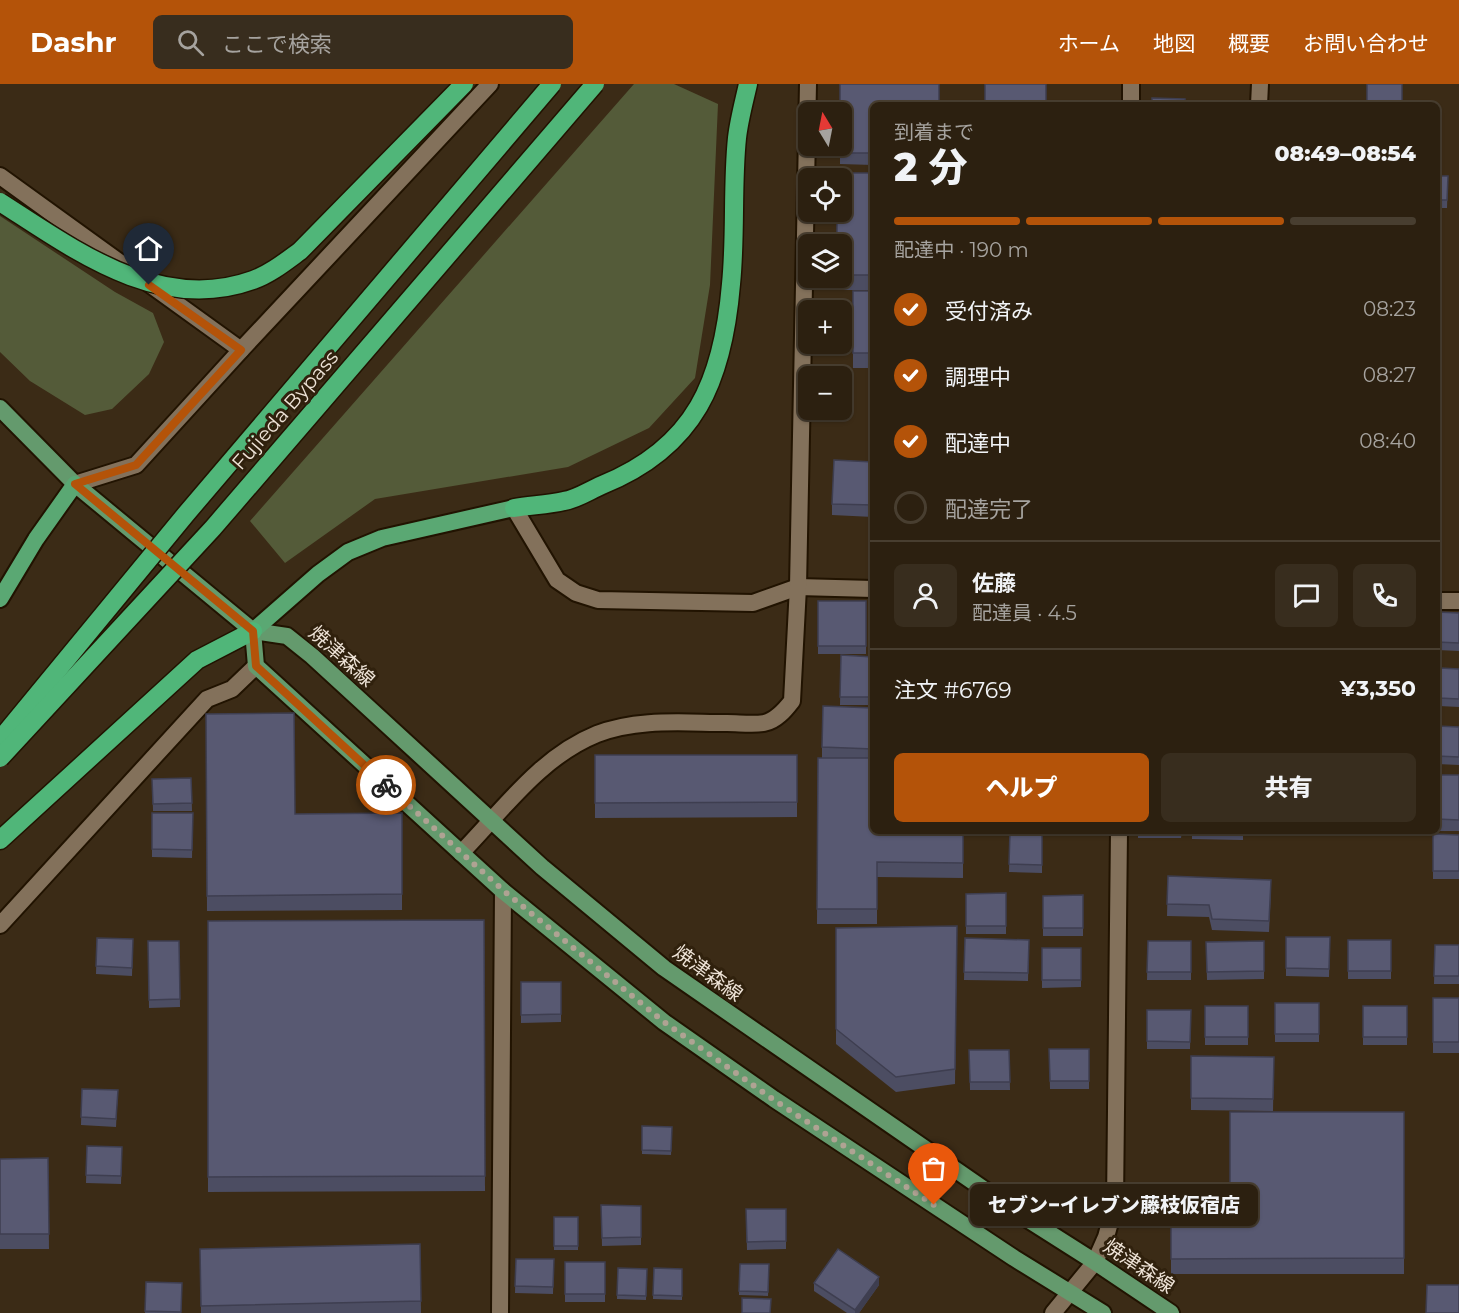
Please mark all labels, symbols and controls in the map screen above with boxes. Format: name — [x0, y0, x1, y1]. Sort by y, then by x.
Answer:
search box — [153, 15, 573, 69]
text: Dashr — [30, 25, 117, 59]
icon: search — [174, 26, 207, 59]
text: ここで検索 — [222, 31, 332, 58]
text: ホーム — [1058, 31, 1120, 56]
text: 地図 — [1153, 31, 1195, 56]
text: 概要 — [1228, 31, 1270, 56]
text: お問い合わせ — [1303, 31, 1429, 56]
north arrow — [798, 102, 852, 156]
map controls — [798, 102, 852, 420]
text: 到着まで — [894, 120, 974, 144]
text: 08:49–08:54 — [1274, 140, 1416, 167]
text: 2 分 — [894, 143, 968, 191]
button: locate — [798, 168, 852, 222]
pin — [123, 223, 174, 285]
icon: home — [132, 232, 165, 265]
button: layers — [798, 234, 852, 288]
text: 配達中 · 190 m — [894, 238, 1029, 262]
icon: check — [894, 293, 927, 326]
text: 08:23 — [1363, 297, 1416, 321]
text: 受付済み — [945, 298, 1033, 325]
button: + — [798, 300, 852, 354]
street label: Fujieda Bypass — [227, 345, 343, 474]
icon: check — [894, 359, 927, 392]
text: 08:27 — [1363, 363, 1416, 387]
text: 調理中 — [945, 364, 1011, 391]
button: − — [798, 366, 852, 420]
icon: check — [894, 425, 927, 458]
text: 08:40 — [1359, 429, 1416, 453]
text: 配達中 — [945, 430, 1011, 457]
text: 配達完了 — [945, 496, 1033, 523]
button: person — [894, 564, 957, 627]
button: chat — [1275, 564, 1338, 627]
button: phone — [1353, 564, 1416, 627]
text: 佐藤 — [972, 570, 1016, 597]
text: 配達員 · 4.5 — [972, 601, 1077, 625]
street label: 焼津森線 — [304, 620, 380, 692]
text: ¥3,350 — [1340, 675, 1416, 702]
text: 注文 #6769 — [894, 677, 1012, 704]
button: ヘルプ — [894, 753, 1149, 822]
button: 共有 — [1161, 753, 1416, 822]
courier — [356, 755, 416, 815]
icon: bike — [370, 769, 403, 802]
street label: 焼津森線 — [669, 940, 747, 1006]
pin — [908, 1143, 959, 1205]
icon: bag — [917, 1152, 950, 1185]
callout: セブン−イレブン藤枝仮宿店 — [970, 1184, 1258, 1226]
text: セブン−イレブン藤枝仮宿店 — [988, 1193, 1240, 1217]
street label: 焼津森線 — [1099, 1234, 1179, 1298]

